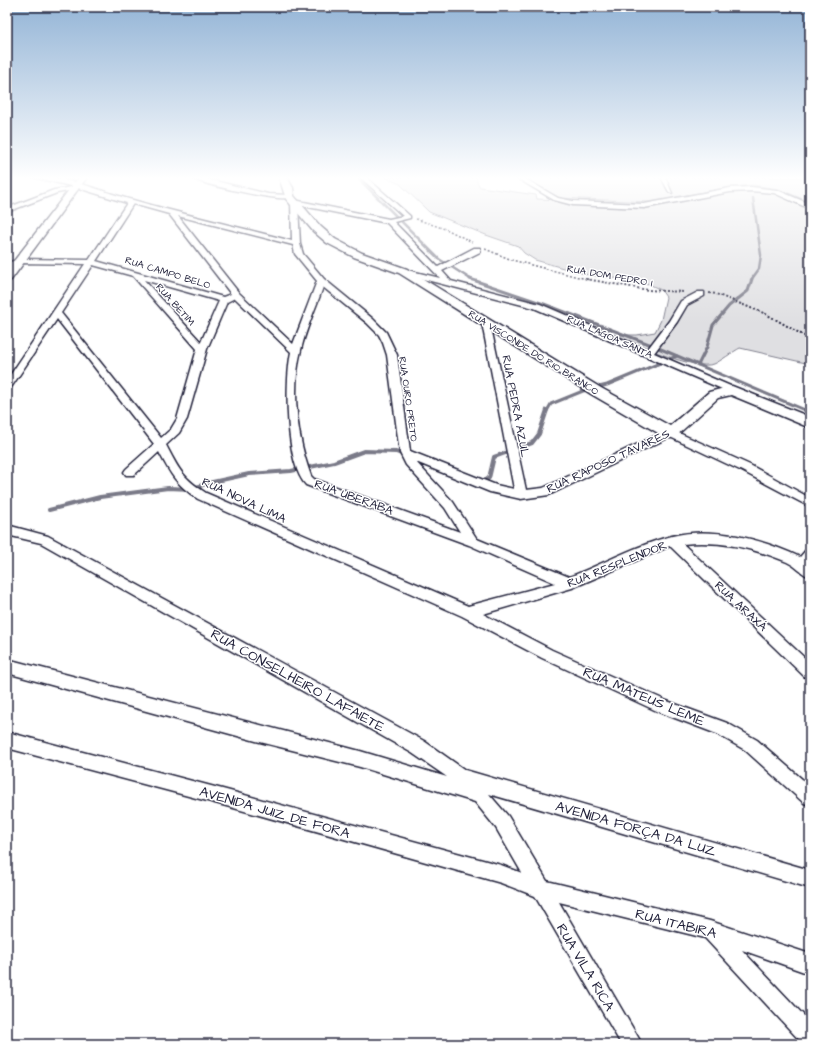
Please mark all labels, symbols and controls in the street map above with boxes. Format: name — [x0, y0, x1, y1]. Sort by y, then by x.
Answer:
street label: RUA CAMPO BELO — [123, 253, 212, 293]
street label: RUA DOM PEDRO I — [566, 262, 654, 290]
street label: RUA BETIM — [153, 281, 198, 329]
street label: RUA VISCONDE DO RIO BRANCO — [466, 307, 601, 399]
street label: RUA LAGOA SANTA — [565, 312, 655, 362]
street label: RUA PEDRA AZUL — [497, 354, 534, 459]
street label: RUA OURO PRETO — [395, 356, 421, 443]
street label: RUA RAPOSO TAVARES — [544, 425, 673, 497]
street label: RUA NOVA LIMA — [199, 473, 289, 528]
street label: RUA UBERABA — [312, 475, 396, 520]
street label: RUA RESPLENDOR — [565, 537, 670, 592]
street label: RUA ARAXÁ — [711, 577, 771, 636]
street label: RUA CONSELHEIRO LAFAIETE — [207, 625, 389, 737]
street label: RUA MATEUS LEME — [580, 662, 708, 732]
street label: AVENIDA JUIZ DE FORA — [197, 782, 352, 844]
street label: AVENIDA FORÇA DA LUZ — [553, 796, 718, 861]
street label: RUA ITABIRA — [633, 904, 719, 944]
street label: RUA VILA RICA — [551, 920, 619, 1015]

